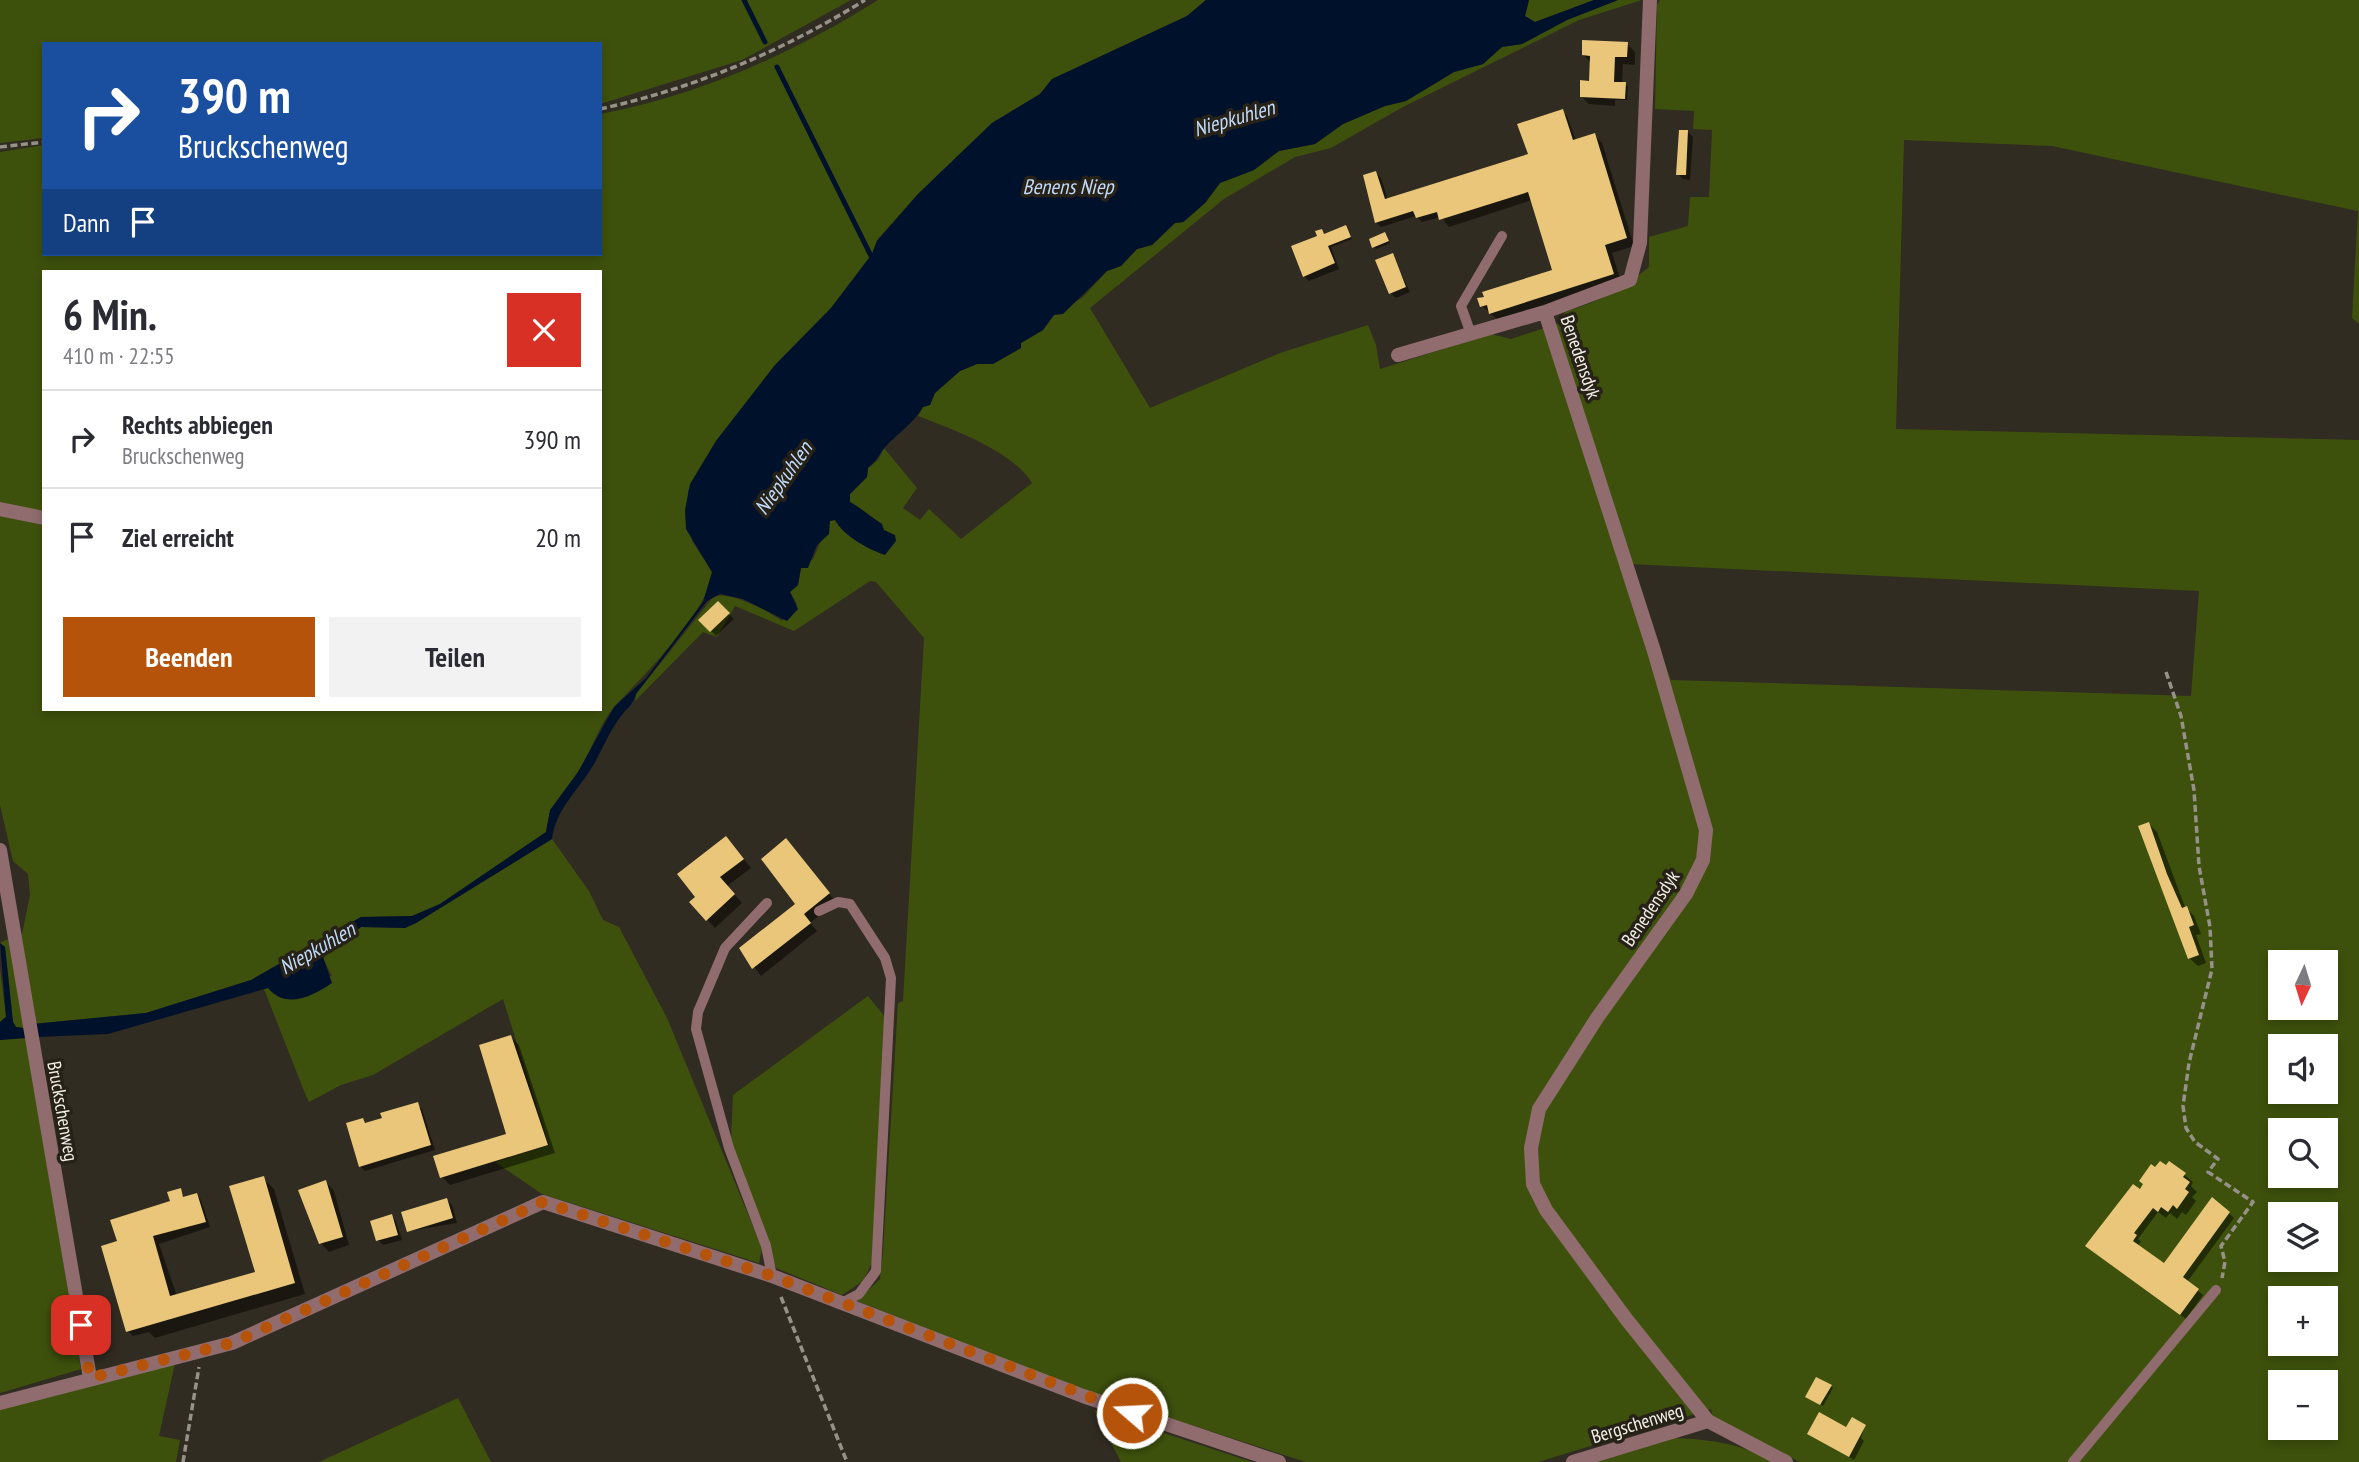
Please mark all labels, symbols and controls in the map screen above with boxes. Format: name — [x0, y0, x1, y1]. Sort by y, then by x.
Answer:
text: 390 m — [178, 63, 291, 127]
icon: right — [63, 70, 154, 161]
water label: Niepkuhlen — [1190, 93, 1279, 142]
text: Bruckschenweg — [178, 125, 348, 167]
water label: Benens Niep — [1023, 173, 1115, 200]
icon: arrive — [124, 203, 162, 241]
text: Dann — [63, 206, 110, 239]
text: 6 Min. — [63, 287, 157, 342]
button: close — [507, 293, 581, 367]
street label: Benedensdyk — [1556, 312, 1607, 402]
text: 410 m · 22:55 — [63, 341, 175, 370]
text: Rechts abbiegen — [122, 408, 273, 441]
icon: right — [63, 420, 101, 458]
text: 390 m — [523, 423, 581, 456]
water label: Niepkuhlen — [748, 435, 819, 520]
text: Bruckschenweg — [122, 441, 245, 470]
icon: arrive — [63, 518, 101, 556]
text: Ziel erreicht — [122, 521, 234, 554]
text: 20 m — [535, 521, 581, 554]
button: Beenden — [63, 617, 315, 697]
button: Teilen — [329, 617, 581, 697]
street label: Benedensdyk — [1616, 865, 1684, 951]
water label: Niepkuhlen — [274, 915, 361, 980]
north arrow — [2268, 950, 2338, 1020]
map controls — [2268, 950, 2338, 1440]
button: sound — [2268, 1034, 2338, 1104]
street label: Bruckschenweg — [42, 1059, 84, 1163]
button: search — [2268, 1118, 2338, 1188]
button: layers — [2268, 1202, 2338, 1272]
button: + — [2268, 1286, 2338, 1356]
pin — [51, 1295, 111, 1355]
icon: arrive — [62, 1306, 100, 1344]
button: − — [2268, 1370, 2338, 1440]
position arrow — [1095, 1376, 1169, 1450]
street label: Bergschenweg — [1588, 1398, 1686, 1448]

